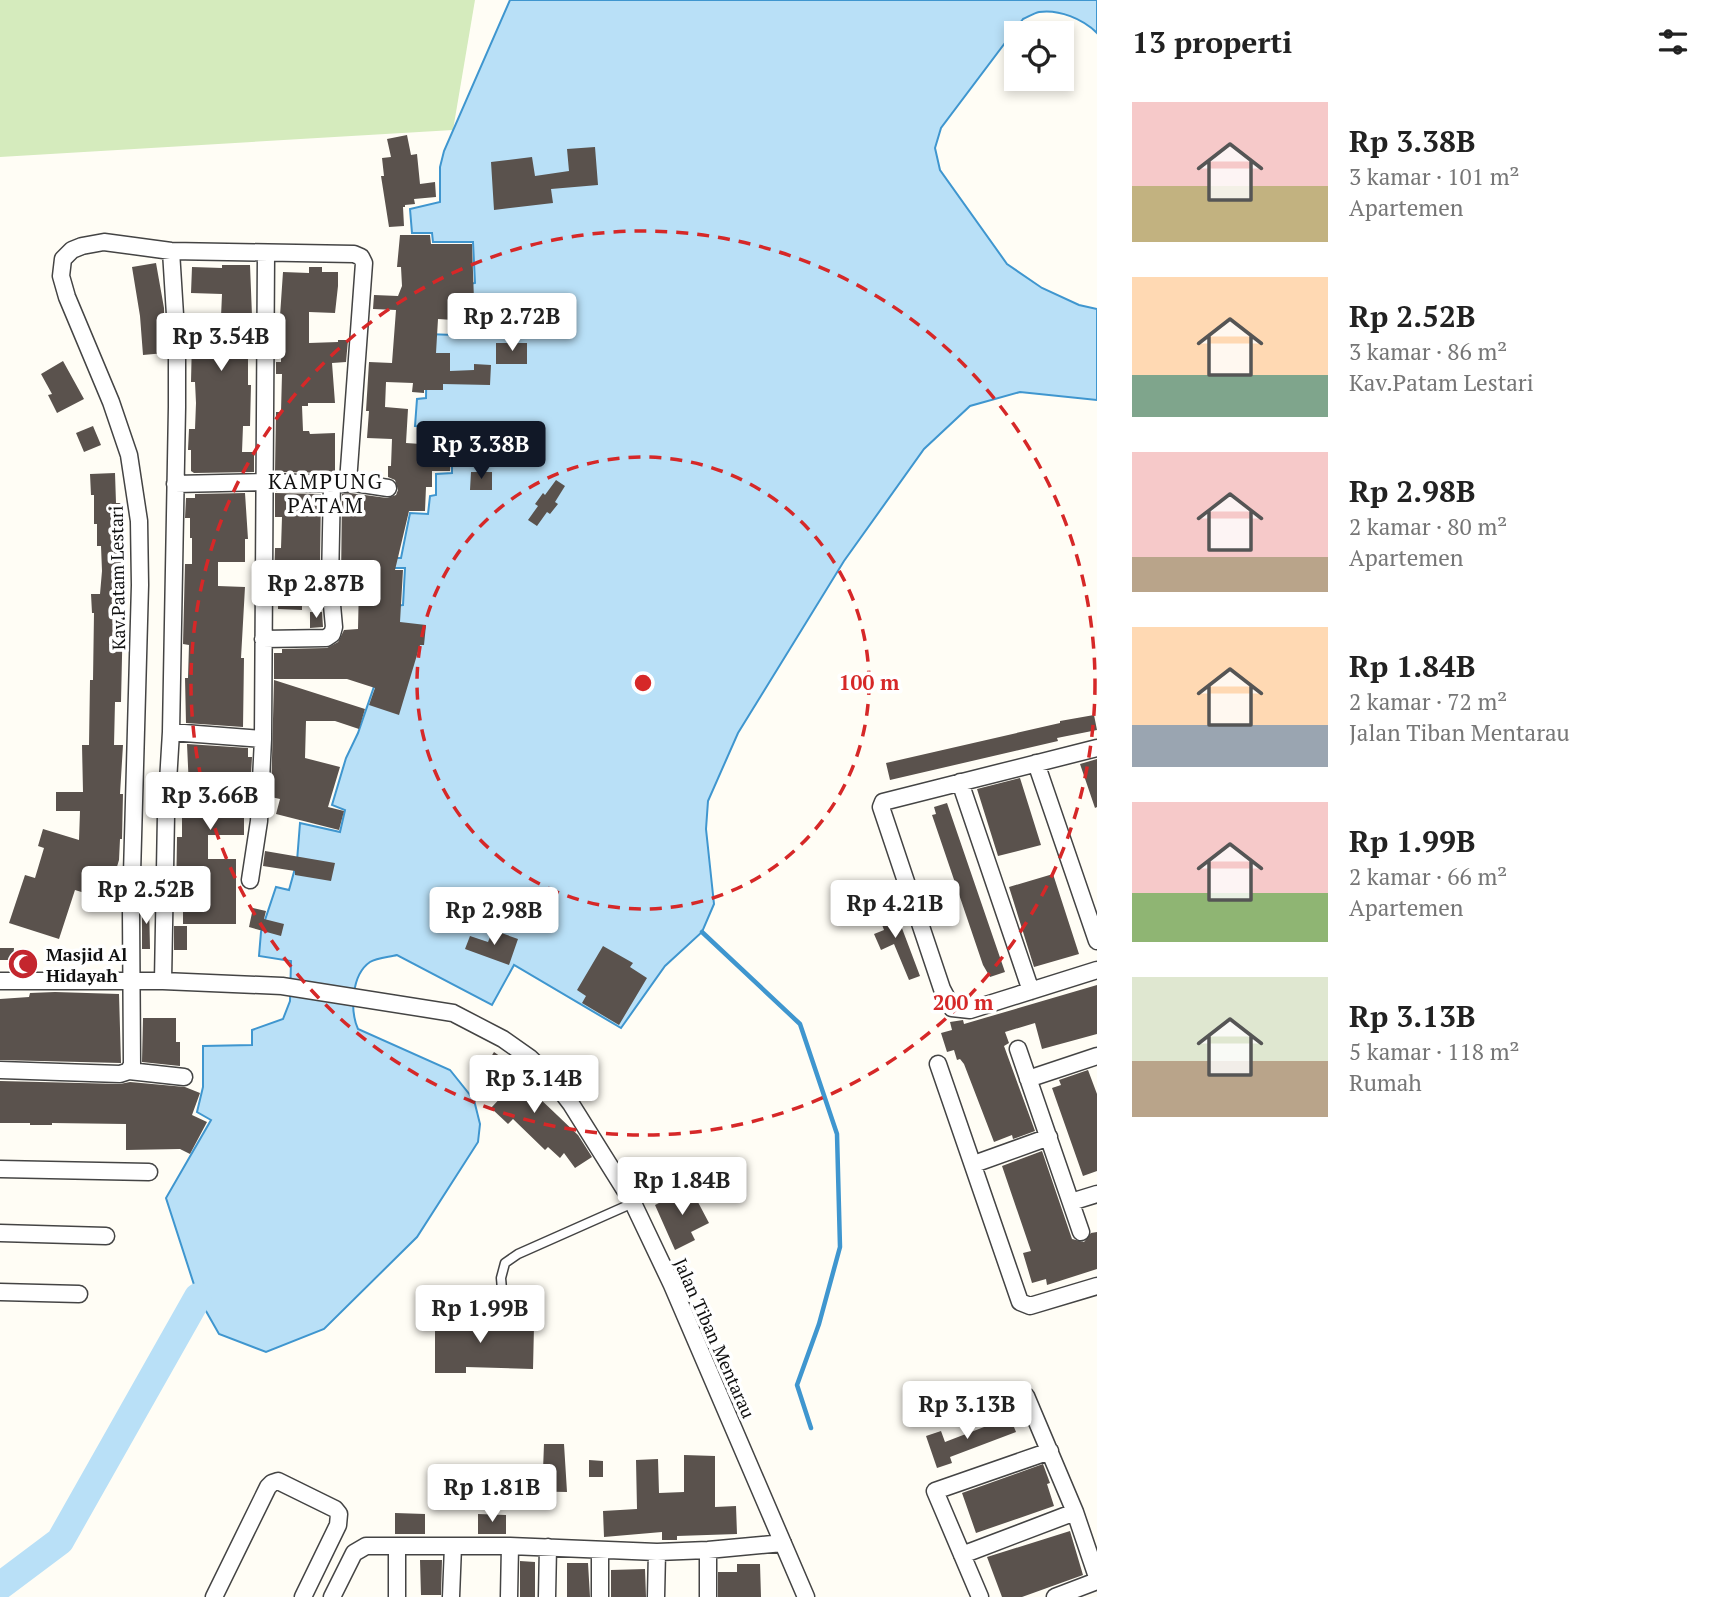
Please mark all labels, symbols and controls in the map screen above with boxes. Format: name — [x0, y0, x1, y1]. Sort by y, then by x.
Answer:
map controls — [1004, 21, 1074, 91]
button: locate — [1004, 21, 1074, 91]
text: 13 properti — [1132, 22, 1292, 62]
icon: filters — [1654, 23, 1692, 61]
text: Rp 3.38B — [1349, 121, 1475, 161]
icon: home — [1188, 130, 1272, 214]
text: 3 kamar · 101 m² — [1349, 161, 1519, 192]
text: Apartemen — [1349, 192, 1463, 223]
pin: Rp 2.72B — [440, 294, 584, 353]
text: Rp 2.52B — [1349, 296, 1475, 336]
text: Rp 2.72B — [464, 300, 560, 331]
icon: home — [1188, 305, 1272, 389]
pin: Rp 3.54B — [149, 314, 293, 373]
text: Rp 3.54B — [173, 320, 269, 351]
text: 3 kamar · 86 m² — [1349, 336, 1507, 367]
text: Kav.Patam Lestari — [1349, 367, 1534, 398]
pin: Rp 3.38B — [409, 421, 553, 481]
text: Rp 3.38B — [433, 428, 529, 459]
district label: KAMPUNG PATAM — [268, 467, 384, 519]
text: Rp 2.98B — [1349, 471, 1475, 511]
icon: home — [1188, 480, 1272, 564]
street label: Kav.Patam Lestari — [104, 506, 130, 650]
text: 2 kamar · 80 m² — [1349, 511, 1507, 542]
text: Apartemen — [1349, 542, 1463, 573]
pin: Rp 2.87B — [244, 560, 388, 620]
text: Rp 2.87B — [268, 567, 364, 598]
text: Rp 1.84B — [1349, 646, 1475, 686]
icon: home — [1188, 655, 1272, 739]
text: 100 m — [839, 668, 900, 696]
centre of rings — [631, 671, 655, 695]
text: 2 kamar · 72 m² — [1349, 686, 1507, 717]
text: Jalan Tiban Mentarau — [1349, 717, 1570, 748]
pin: Rp 3.66B — [138, 772, 282, 832]
text: Rp 3.66B — [162, 779, 258, 810]
text: Rp 1.99B — [1349, 821, 1475, 861]
icon: home — [1188, 830, 1272, 914]
text: 2 kamar · 66 m² — [1349, 861, 1507, 892]
pin: Rp 2.52B — [74, 866, 218, 926]
text: Rp 2.52B — [98, 873, 194, 904]
pin: Rp 4.21B — [823, 880, 967, 940]
text: Rp 4.21B — [847, 887, 943, 918]
pin: Rp 2.98B — [422, 888, 566, 947]
text: Apartemen — [1349, 892, 1463, 923]
text: Rp 2.98B — [446, 894, 542, 925]
place label: Masjid Al Hidayah — [46, 942, 127, 987]
mosque icon: Masjid Al Hidayah — [6, 947, 40, 981]
text: 200 m — [933, 988, 994, 1016]
text: Rp 3.13B — [1349, 996, 1475, 1036]
icon: home — [1188, 1005, 1272, 1089]
text: 5 kamar · 118 m² — [1349, 1036, 1519, 1067]
pin: Rp 3.14B — [462, 1056, 606, 1115]
text: Rp 3.14B — [486, 1062, 582, 1093]
text: Rumah — [1349, 1067, 1422, 1098]
pin: Rp 1.84B — [610, 1158, 754, 1217]
text: Rp 1.84B — [634, 1164, 730, 1195]
street label: Jalan Tiban Mentarau — [669, 1254, 761, 1422]
pin: Rp 1.99B — [408, 1286, 552, 1345]
text: Rp 1.99B — [432, 1292, 528, 1323]
pin: Rp 3.13B — [895, 1382, 1039, 1441]
text: Rp 3.13B — [919, 1388, 1015, 1419]
pin: Rp 1.81B — [420, 1464, 564, 1524]
text: Rp 1.81B — [444, 1471, 540, 1502]

